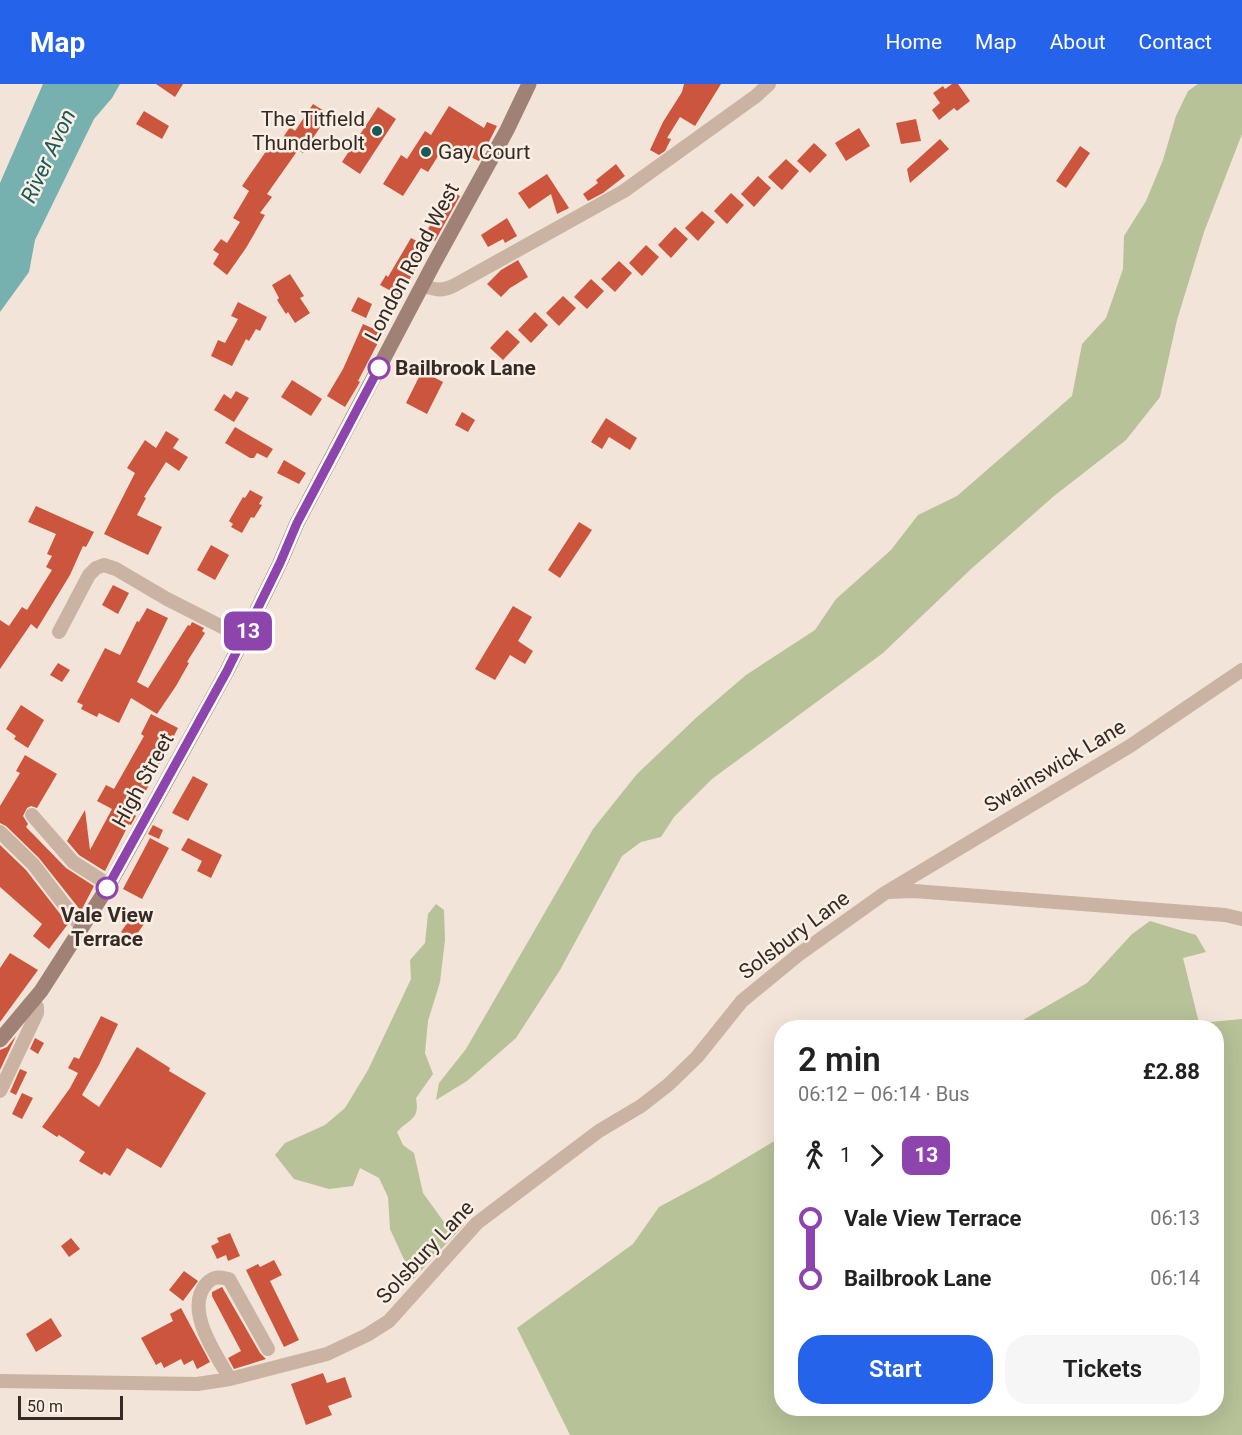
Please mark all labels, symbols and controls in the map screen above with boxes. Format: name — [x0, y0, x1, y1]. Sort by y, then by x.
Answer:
text: Map — [30, 26, 85, 59]
text: Home — [886, 30, 942, 54]
text: Map — [975, 30, 1017, 54]
text: About — [1050, 30, 1106, 54]
text: Contact — [1139, 30, 1212, 54]
water label: River Avon — [16, 105, 80, 207]
place label: The Titfield Thunderbolt — [252, 107, 365, 155]
marker: The Titfield Thunderbolt — [370, 124, 384, 138]
place label: Gay Court — [438, 140, 531, 164]
marker: Gay Court — [419, 145, 433, 159]
street label: London Road West — [360, 179, 464, 345]
place label: Bailbrook Lane — [395, 356, 536, 380]
marker: Bailbrook Lane — [368, 357, 390, 379]
line badge: 13 — [221, 612, 275, 650]
text: 13 — [236, 619, 260, 643]
street label: Swainswick Lane — [980, 714, 1130, 818]
street label: High Street — [107, 729, 179, 831]
marker: Vale View Terrace — [96, 877, 118, 899]
street label: Solsbury Lane — [734, 886, 854, 984]
place label: Vale View Terrace — [61, 903, 154, 951]
text: 2 min — [798, 1040, 881, 1079]
text: £2.88 — [1143, 1059, 1200, 1084]
text: 06:12 – 06:14 · Bus — [798, 1082, 970, 1106]
icon: walk — [798, 1139, 831, 1172]
icon: forward — [860, 1139, 893, 1172]
text: 1 — [840, 1143, 851, 1167]
text: 13 — [914, 1143, 938, 1167]
street label: Solsbury Lane — [371, 1196, 479, 1308]
text: Vale View Terrace — [844, 1206, 1021, 1231]
text: 06:13 — [1150, 1206, 1200, 1230]
text: Bailbrook Lane — [844, 1266, 992, 1291]
text: 06:14 — [1150, 1266, 1200, 1290]
button: Start — [798, 1335, 993, 1404]
button: Tickets — [1005, 1335, 1200, 1404]
scale bar — [18, 1393, 123, 1420]
text: 50 m — [27, 1397, 63, 1416]

